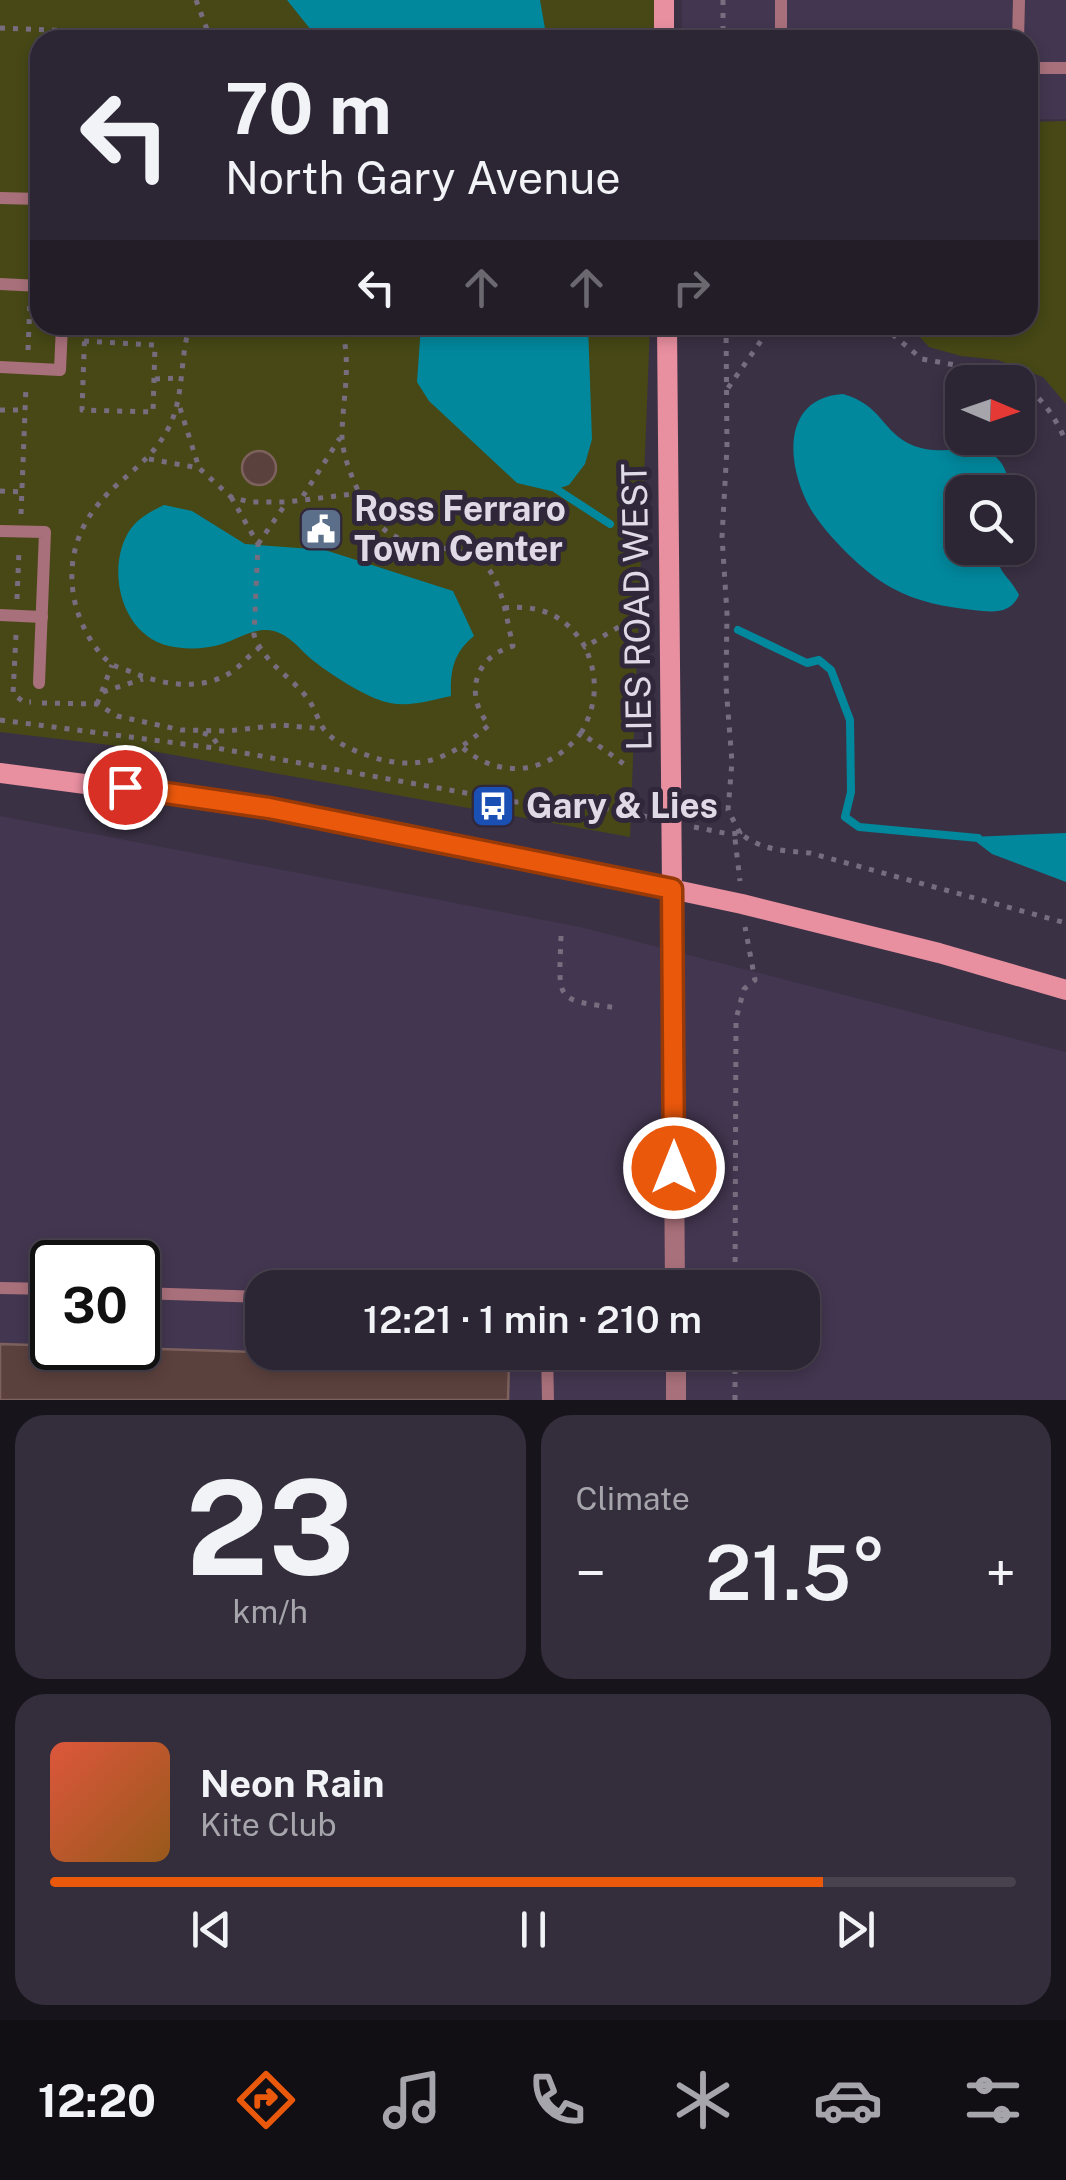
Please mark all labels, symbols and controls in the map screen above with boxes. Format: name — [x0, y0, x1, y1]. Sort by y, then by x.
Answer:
text: 70 m — [225, 67, 392, 150]
icon: left — [60, 70, 190, 200]
text: North Gary Avenue — [225, 151, 621, 204]
icon: left — [349, 260, 404, 315]
icon: ahead — [454, 260, 509, 315]
icon: ahead — [559, 260, 614, 315]
icon: right — [664, 260, 719, 315]
north arrow — [945, 365, 1035, 455]
map controls — [945, 365, 1035, 565]
street label: LIES ROAD WEST — [613, 463, 660, 751]
button: search — [945, 475, 1035, 565]
place label: Ross Ferraro Town Center — [354, 488, 566, 569]
public building icon: Ross Ferraro Town Center — [298, 506, 344, 552]
pin — [83, 745, 168, 830]
icon: arrive — [98, 760, 153, 815]
bus stop icon: Gary & Lies — [470, 783, 516, 829]
place label: Gary & Lies — [526, 785, 718, 826]
position arrow — [622, 1116, 726, 1220]
speed limit sign: 30 — [30, 1240, 160, 1370]
text: 12:21 · 1 min · 210 m — [363, 1297, 702, 1342]
text: 23 — [186, 1452, 355, 1604]
text: Climate — [576, 1480, 690, 1517]
text: 21.5° — [705, 1529, 886, 1617]
text: − — [576, 1541, 606, 1605]
text: + — [985, 1541, 1016, 1605]
text: km/h — [233, 1593, 308, 1630]
text: Neon Rain — [200, 1761, 384, 1806]
text: Kite Club — [200, 1806, 337, 1843]
icon: previous — [184, 1902, 239, 1957]
icon: pause — [506, 1902, 561, 1957]
icon: next — [828, 1902, 883, 1957]
icon: directions — [231, 2065, 301, 2135]
icon: music — [377, 2065, 447, 2135]
icon: phone — [522, 2065, 592, 2135]
icon: climate — [668, 2065, 738, 2135]
icon: car — [813, 2065, 883, 2135]
icon: filters — [958, 2065, 1028, 2135]
text: 12:20 — [38, 2074, 156, 2127]

